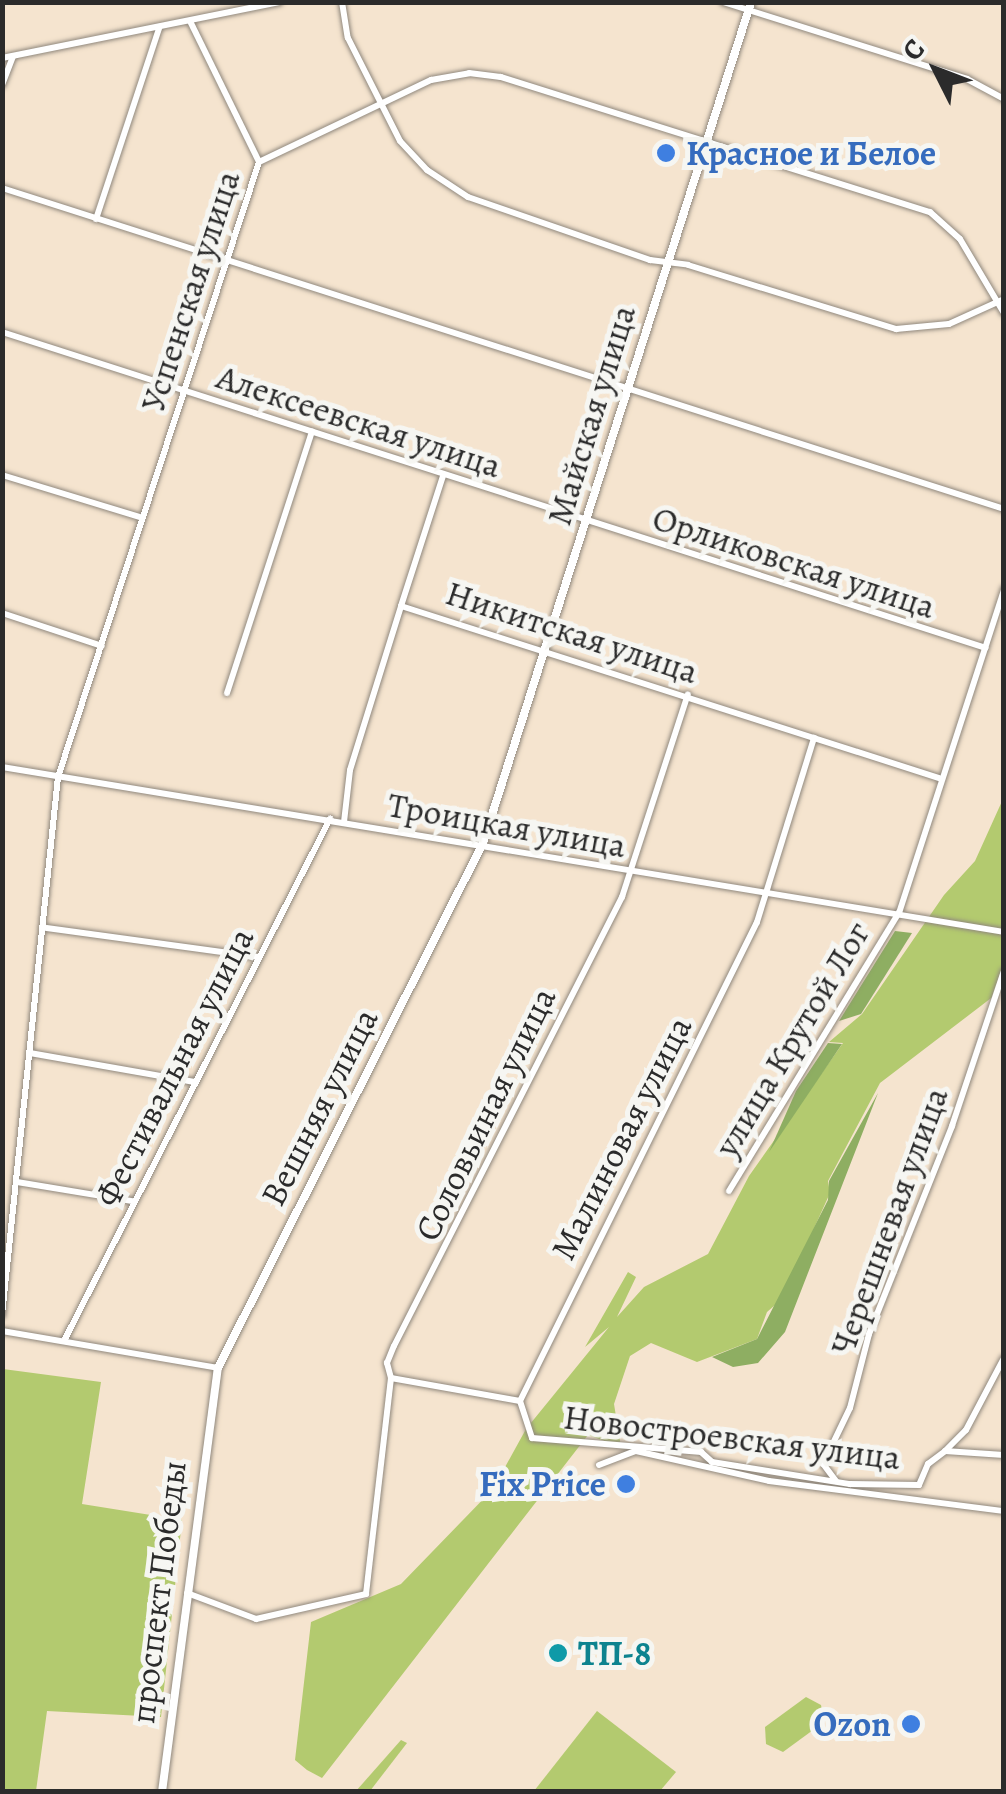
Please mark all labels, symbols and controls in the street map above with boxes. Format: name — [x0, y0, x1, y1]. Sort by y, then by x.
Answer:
north arrow — [886, 20, 986, 120]
text: С — [894, 31, 934, 69]
place label: Красное и Белое — [686, 132, 936, 174]
marker: Красное и Белое — [655, 142, 677, 164]
street label: Успенская улица — [131, 165, 249, 417]
street label: Майская улица — [538, 300, 644, 530]
street label: Алексеевская улица — [212, 355, 506, 487]
street label: Орликовская улица — [648, 497, 940, 627]
street label: Никитская улица — [441, 571, 703, 693]
street label: Троицкая улица — [385, 783, 629, 867]
street label: улица Крутой Лог — [705, 914, 879, 1164]
street label: Фестивальная улица — [86, 921, 262, 1213]
street label: Соловьиная улица — [406, 981, 564, 1247]
street label: Вешняя улица — [251, 1001, 387, 1213]
street label: Малиновая улица — [542, 1009, 700, 1267]
street label: Черешневая улица — [821, 1082, 957, 1360]
street label: Новостроевская улица — [561, 1395, 903, 1479]
street label: проспект Победы — [121, 1458, 195, 1726]
place label: Fix Price — [479, 1463, 606, 1505]
marker: Fix Price — [615, 1473, 637, 1495]
place label: ТП-8 — [578, 1632, 651, 1674]
marker: ТП-8 — [547, 1642, 569, 1664]
place label: Ozon — [814, 1703, 891, 1745]
marker: Ozon — [900, 1713, 922, 1735]

